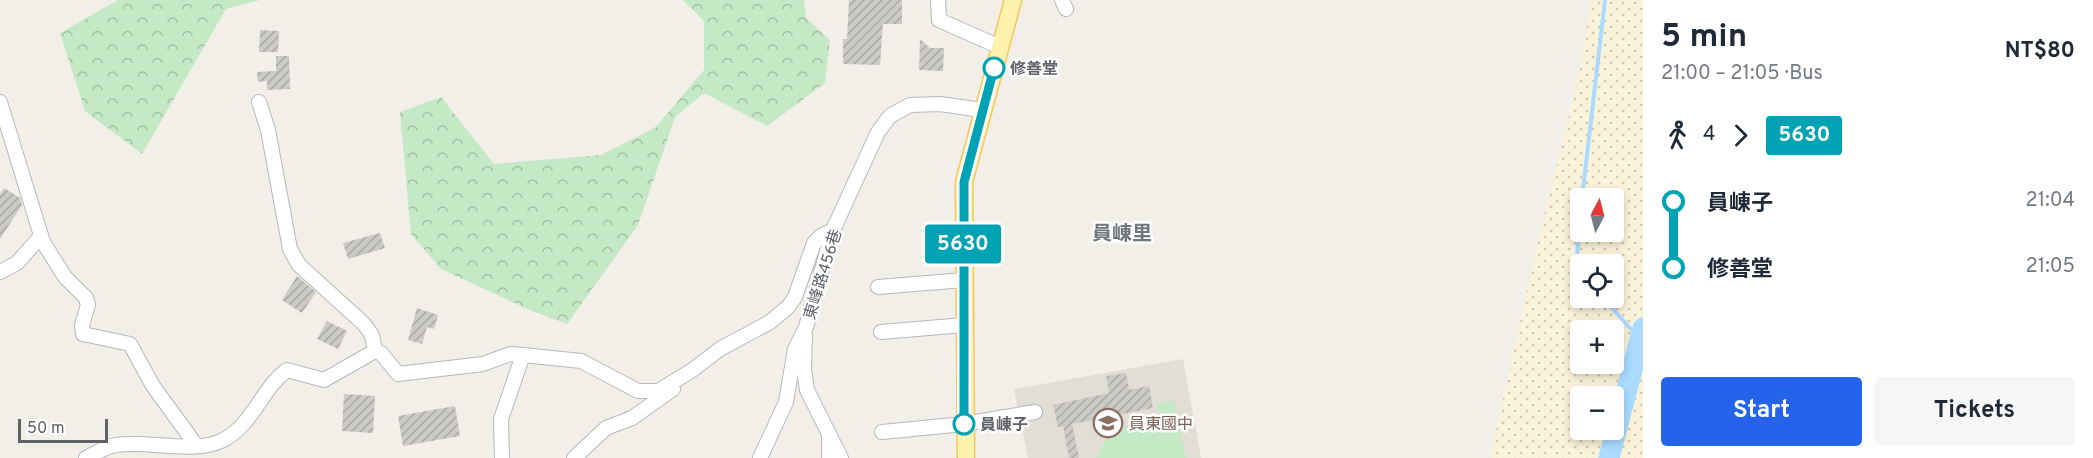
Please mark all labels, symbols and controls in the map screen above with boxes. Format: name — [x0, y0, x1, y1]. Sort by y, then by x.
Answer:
text: 5 min — [1661, 17, 1747, 59]
text: NT$80 — [2005, 38, 2075, 65]
marker: 修善堂 — [983, 57, 1005, 79]
place label: 修善堂 — [1010, 60, 1058, 80]
text: 21:00 – 21:05 · Bus — [1661, 61, 1823, 87]
icon: walk — [1661, 119, 1694, 152]
icon: forward — [1724, 119, 1757, 152]
text: 4 — [1703, 122, 1715, 148]
text: 5630 — [1778, 122, 1830, 149]
north arrow — [1570, 188, 1624, 242]
map controls — [1570, 188, 1624, 440]
text: 21:04 — [2026, 188, 2075, 214]
text: 員崠子 — [1707, 191, 1773, 218]
district label: 員崠里 — [1092, 222, 1152, 248]
line badge: 5630 — [921, 224, 1005, 264]
street label: 東峰路456巷 — [801, 227, 847, 322]
text: 5630 — [937, 231, 989, 258]
button: locate — [1570, 254, 1624, 308]
text: 21:05 — [2026, 254, 2075, 280]
text: 修善堂 — [1707, 257, 1773, 284]
button: + — [1570, 320, 1624, 374]
button: Start — [1661, 377, 1862, 446]
button: Tickets — [1874, 377, 2075, 446]
button: − — [1570, 386, 1624, 440]
school or university icon: 員東國中 — [1092, 407, 1124, 439]
marker: 員崠子 — [953, 413, 975, 435]
place label: 員東國中 — [1129, 415, 1193, 435]
scale bar — [18, 416, 108, 444]
place label: 員崠子 — [980, 416, 1028, 436]
text: 50 m — [27, 419, 65, 439]

